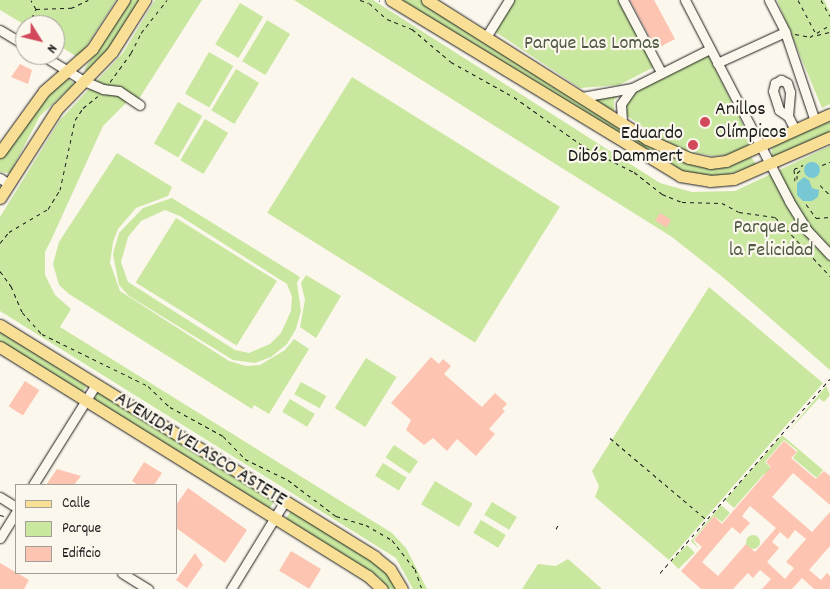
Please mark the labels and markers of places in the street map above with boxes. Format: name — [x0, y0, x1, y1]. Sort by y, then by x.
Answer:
place label: Anillos Olímpicos — [715, 98, 787, 145]
marker: Anillos Olímpicos — [699, 116, 711, 128]
place label: Eduardo Dibós Dammert — [568, 122, 683, 169]
marker: Eduardo Dibós Dammert — [687, 139, 699, 151]

